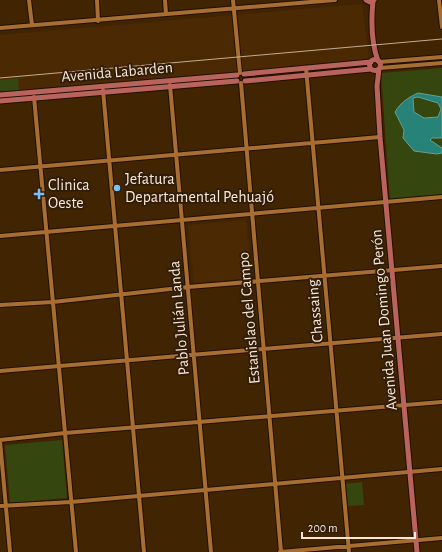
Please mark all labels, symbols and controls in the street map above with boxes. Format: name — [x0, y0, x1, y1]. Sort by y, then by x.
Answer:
street label: Avenida Labarden — [61, 59, 173, 85]
place label: Jefatura Departamental Pehuajó — [125, 171, 274, 206]
place label: Clinica Oeste — [48, 177, 90, 211]
marker: Jefatura Departamental Pehuajó — [112, 183, 122, 193]
marker: Clinica Oeste — [33, 188, 45, 200]
street label: Avenida Juan Domingo Perón — [368, 229, 400, 411]
street label: Estanislao del Campo — [235, 251, 263, 385]
street label: Pablo Julián Landa — [166, 260, 192, 376]
street label: Chassaing — [304, 279, 326, 343]
scale bar — [302, 514, 415, 540]
text: 200 m — [308, 522, 338, 534]

